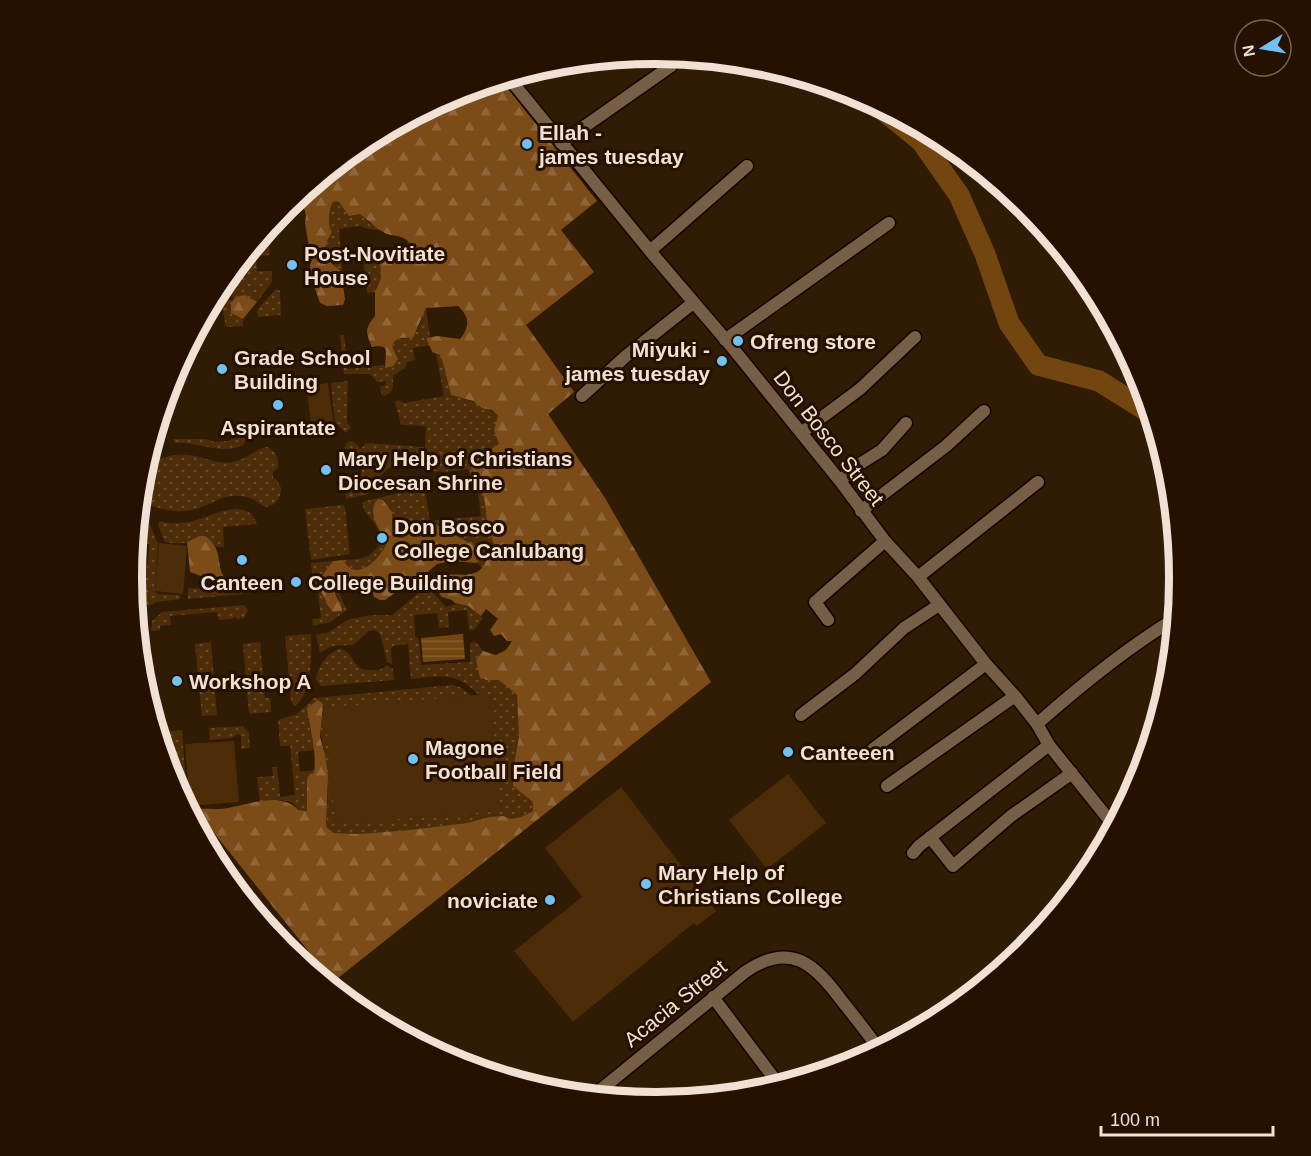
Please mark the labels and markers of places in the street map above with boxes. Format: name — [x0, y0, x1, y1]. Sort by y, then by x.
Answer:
place label: Ellah - james tuesday — [538, 121, 684, 168]
marker: Ellah - james tuesday — [520, 137, 534, 151]
place label: Post-Novitiate House — [304, 242, 445, 289]
marker: Post-Novitiate House — [285, 258, 299, 272]
place label: Ofreng store — [750, 330, 876, 353]
marker: Ofreng store — [731, 334, 745, 348]
place label: Miyuki - james tuesday — [564, 338, 710, 385]
place label: Grade School Building — [234, 346, 371, 393]
marker: Miyuki - james tuesday — [715, 354, 729, 368]
marker: Grade School Building — [215, 362, 229, 376]
marker: Aspirantate — [271, 398, 285, 412]
place label: Aspirantate — [220, 416, 336, 439]
place label: Mary Help of Christians Diocesan Shrine — [338, 447, 573, 494]
marker: Mary Help of Christians Diocesan Shrine — [319, 463, 333, 477]
place label: Don Bosco College Canlubang — [394, 515, 584, 562]
marker: Don Bosco College Canlubang — [375, 531, 389, 545]
marker: Canteen — [235, 553, 249, 567]
place label: Canteen — [201, 571, 283, 594]
place label: College Building — [308, 571, 474, 594]
marker: College Building — [289, 575, 303, 589]
place label: Workshop A — [189, 670, 312, 693]
marker: Workshop A — [170, 674, 184, 688]
place label: Magone Football Field — [425, 736, 562, 783]
place label: Canteeen — [800, 741, 895, 764]
marker: Canteeen — [781, 745, 795, 759]
marker: Magone Football Field — [406, 752, 420, 766]
place label: Mary Help of Christians College — [658, 861, 842, 908]
marker: Mary Help of Christians College — [639, 877, 653, 891]
place label: noviciate — [447, 889, 538, 912]
marker: noviciate — [543, 893, 557, 907]

